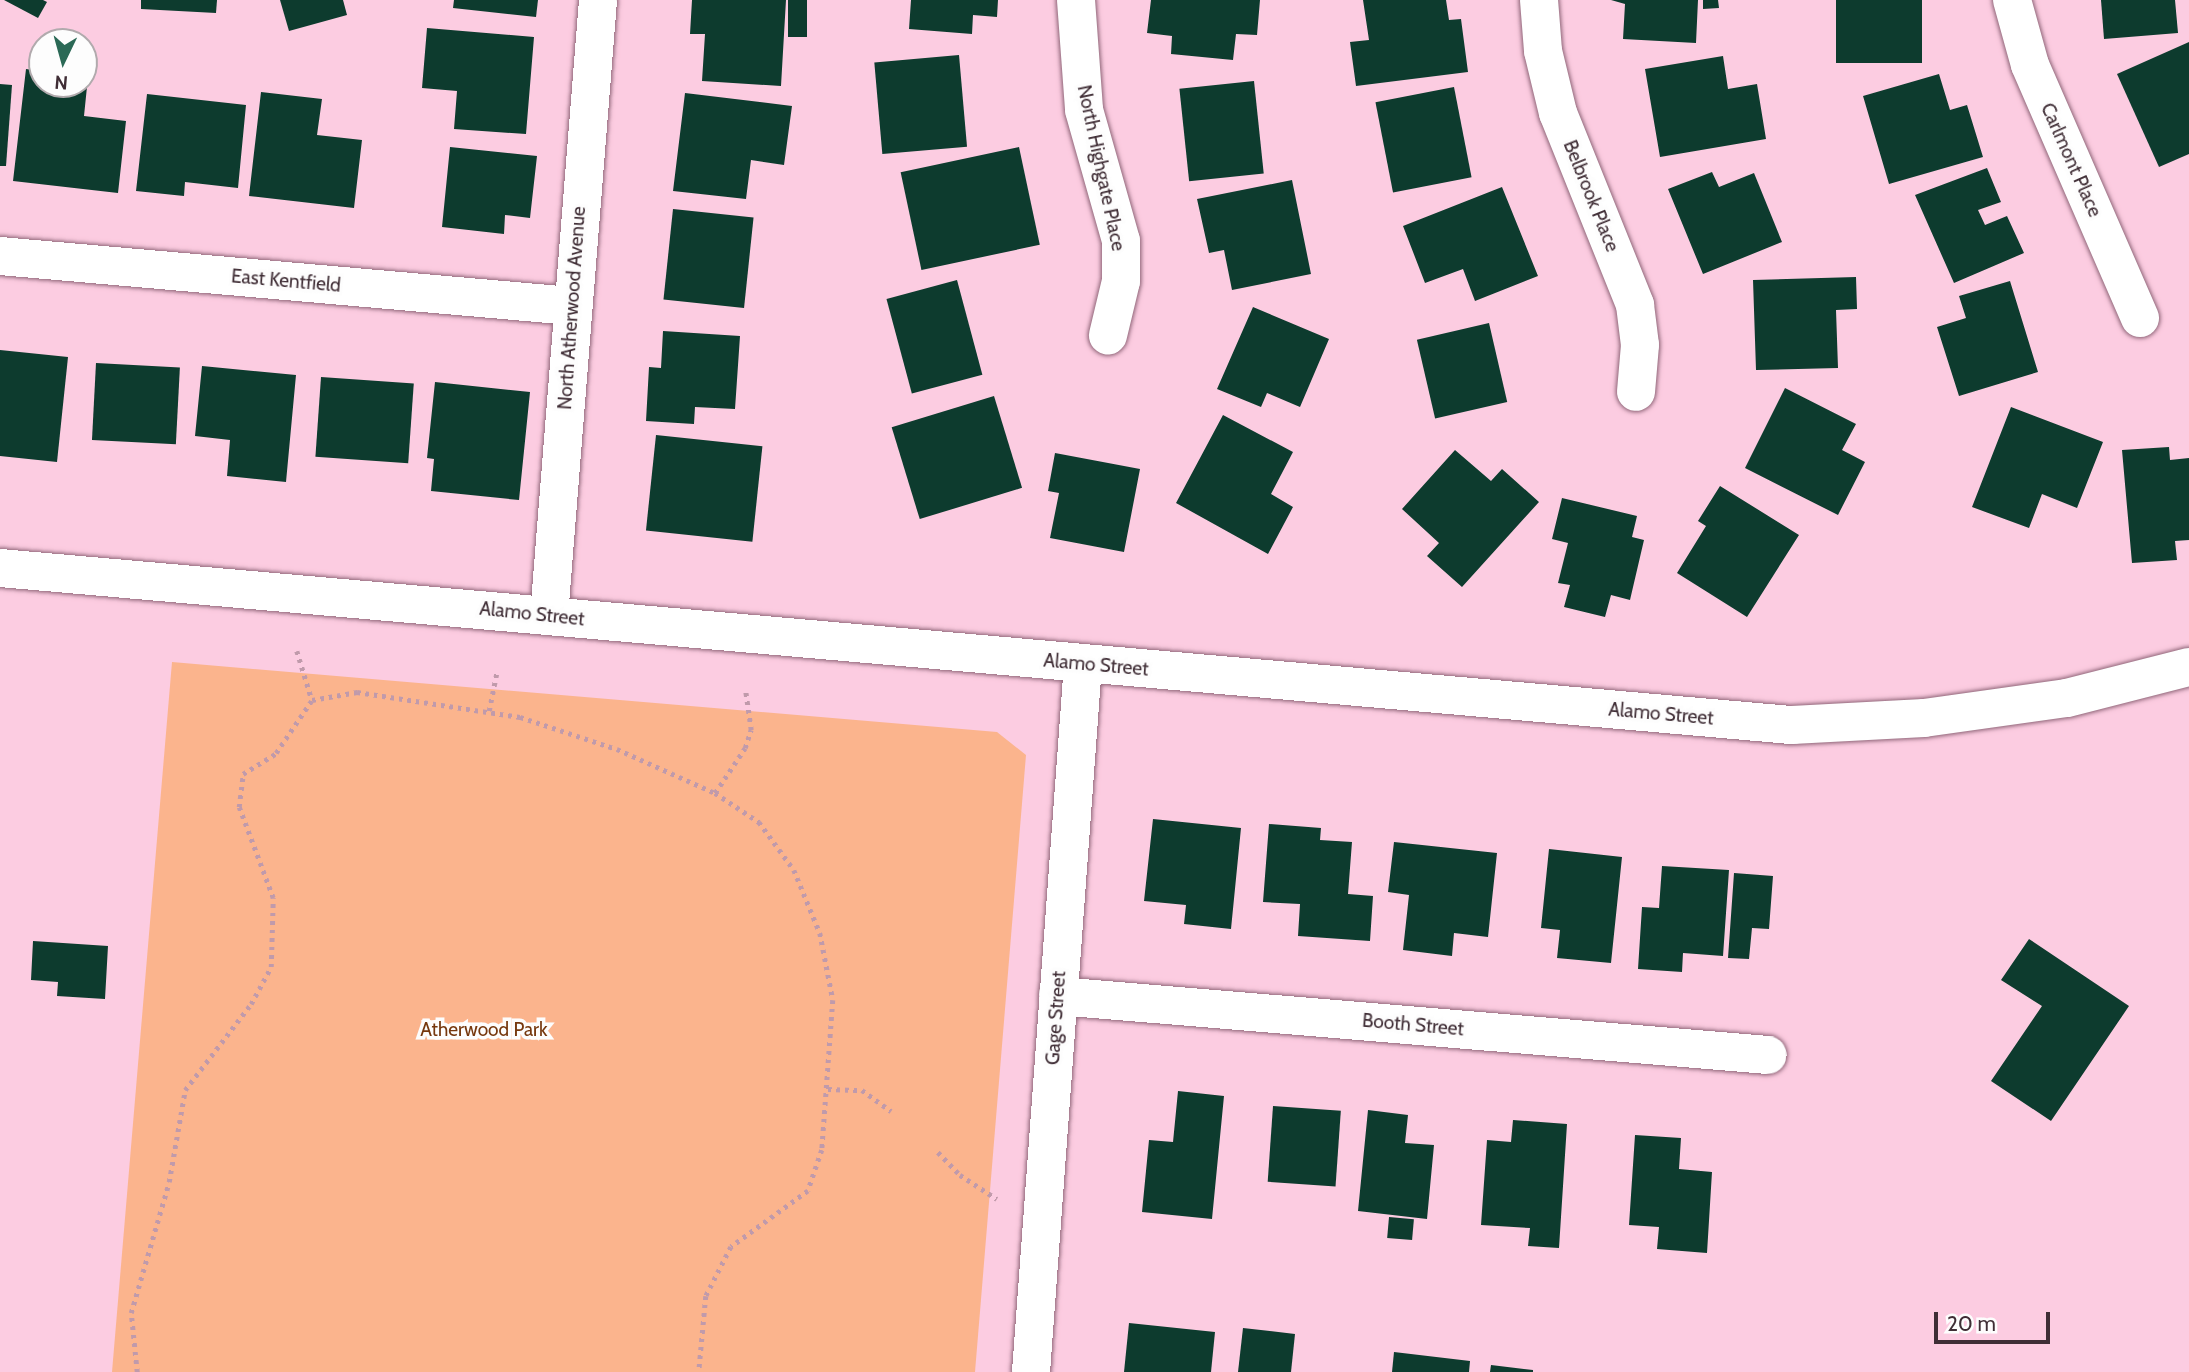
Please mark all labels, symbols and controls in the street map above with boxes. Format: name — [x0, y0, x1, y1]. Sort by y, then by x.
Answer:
north arrow — [28, 28, 98, 98]
text: N — [54, 70, 69, 94]
street label: North Highgate Place — [1072, 83, 1130, 253]
street label: Carlmont Place — [2036, 100, 2106, 220]
street label: Belbrook Place — [1558, 137, 1624, 255]
street label: North Atherwood Avenue — [554, 206, 590, 410]
street label: East Kentfield — [230, 265, 342, 297]
street label: Alamo Street — [478, 597, 586, 631]
street label: Alamo Street — [1043, 649, 1149, 681]
street label: Alamo Street — [1608, 698, 1714, 730]
street label: Gage Street — [1041, 970, 1071, 1066]
street label: Booth Street — [1361, 1009, 1465, 1041]
park label: Atherwood Park — [420, 1019, 548, 1041]
scale bar — [1937, 1298, 2052, 1342]
text: 20 m — [1947, 1311, 1996, 1336]

